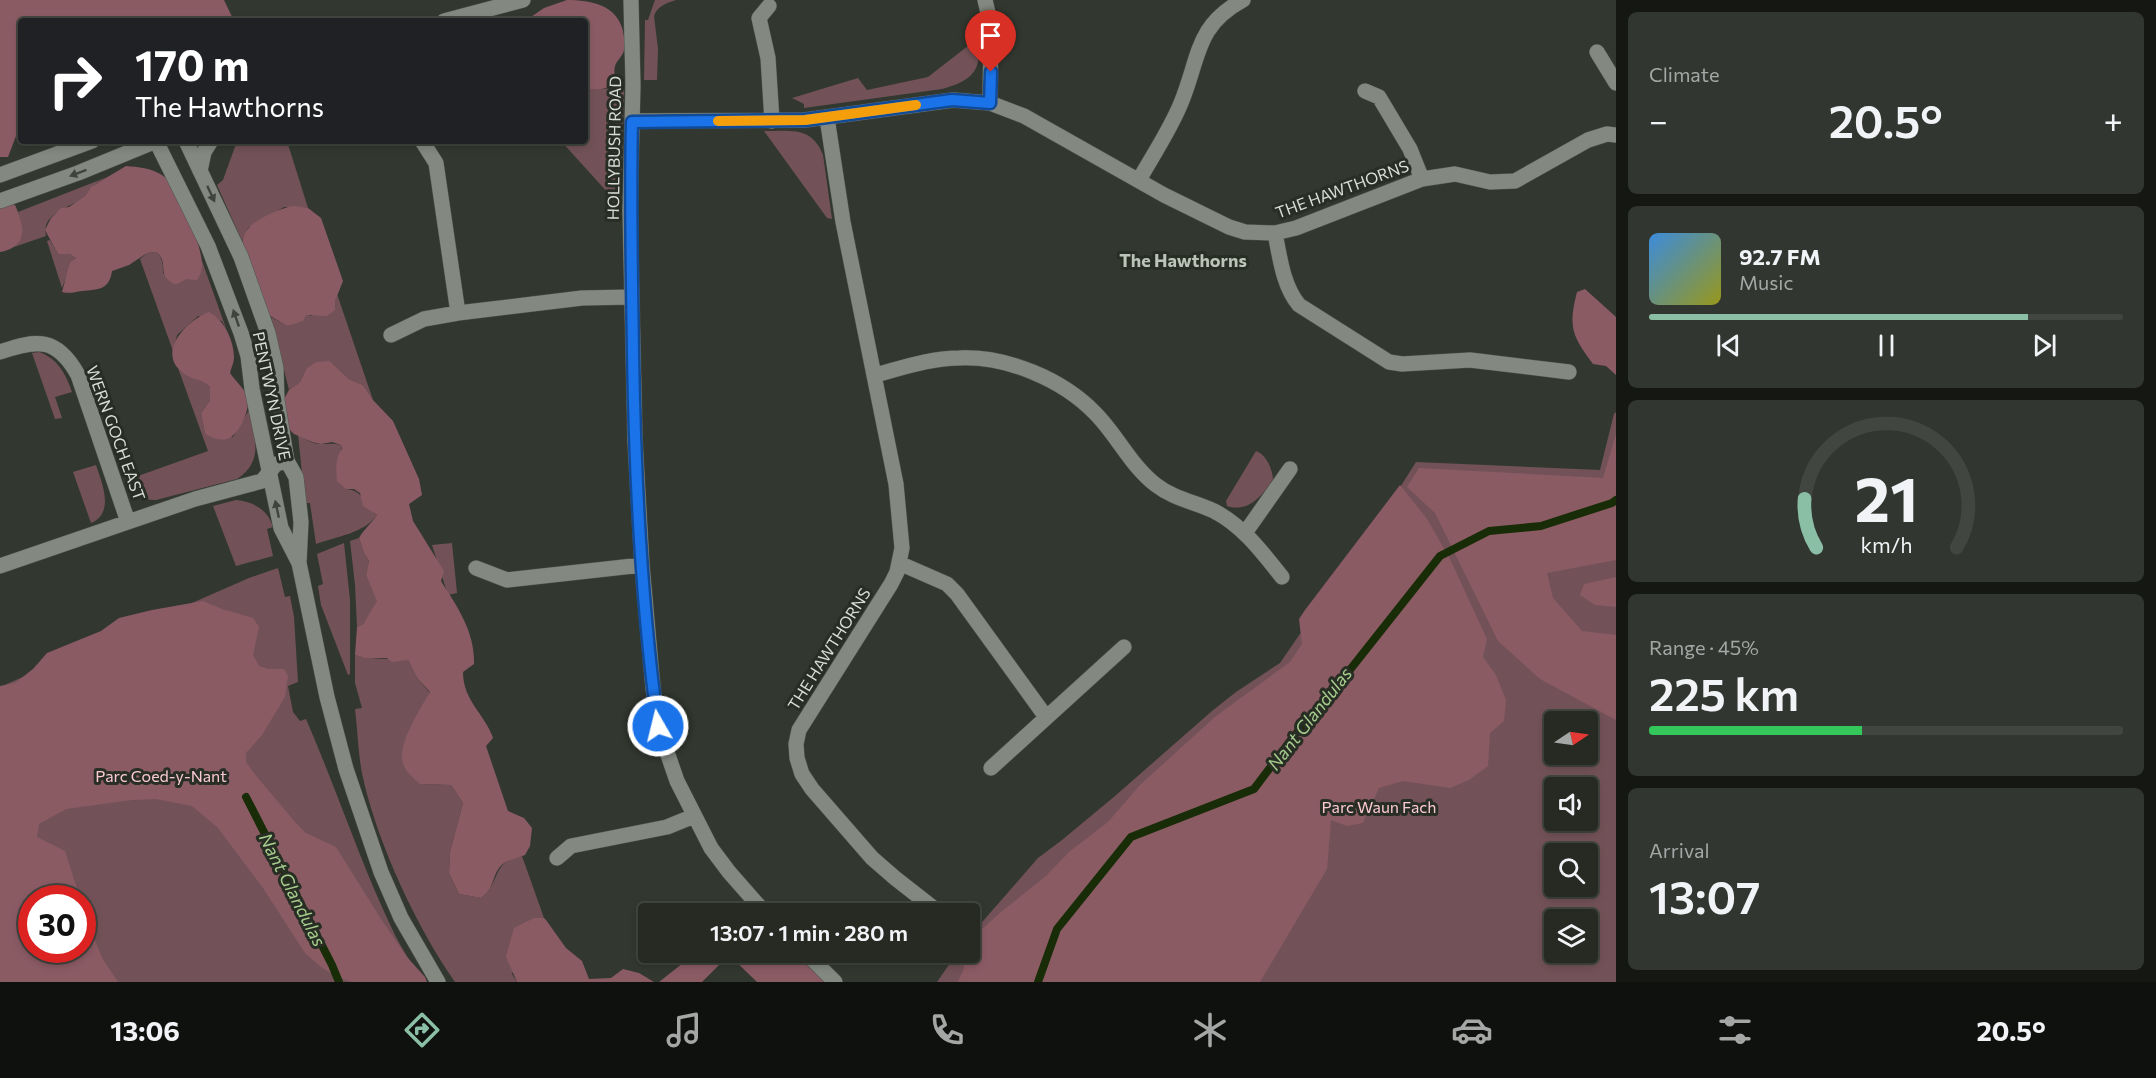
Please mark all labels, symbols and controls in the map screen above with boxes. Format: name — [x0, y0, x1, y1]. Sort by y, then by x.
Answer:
pin — [965, 10, 1016, 72]
icon: arrive — [974, 19, 1007, 52]
text: 170 m — [135, 38, 249, 90]
icon: right — [36, 42, 114, 120]
text: Climate — [1649, 62, 1719, 86]
street label: HOLLYBUSH ROAD — [603, 76, 624, 220]
text: The Hawthorns — [135, 90, 324, 123]
text: 20.5° — [1829, 92, 1943, 147]
text: − — [1649, 99, 1668, 140]
text: + — [2104, 99, 2123, 140]
street label: THE HAWTHORNS — [1273, 156, 1411, 221]
one-way arrow — [69, 168, 87, 178]
one-way arrow — [206, 185, 216, 203]
text: 92.7 FM — [1739, 243, 1821, 270]
district label: The Hawthorns — [1119, 249, 1247, 271]
text: Music — [1739, 270, 1793, 294]
one-way arrow — [230, 309, 240, 327]
icon: previous — [1712, 329, 1745, 362]
icon: pause — [1870, 329, 1903, 362]
icon: next — [2028, 329, 2061, 362]
street label: PENTWYN DRIVE — [250, 330, 295, 462]
street label: WERN GOCH EAST — [83, 363, 150, 503]
text: 21 — [1854, 459, 1918, 535]
one-way arrow — [272, 499, 281, 518]
text: km/h — [1860, 531, 1912, 557]
street label: THE HAWTHORNS — [783, 584, 874, 713]
text: Range · 45% — [1649, 635, 1759, 659]
water label: Nant Glandulas — [1262, 663, 1356, 774]
text: 225 km — [1649, 665, 1799, 720]
position arrow — [626, 694, 690, 758]
north arrow — [1544, 711, 1598, 765]
map controls — [1544, 711, 1598, 963]
park label: Parc Coed-y-Nant — [95, 766, 227, 785]
button: sound — [1544, 777, 1598, 831]
park label: Parc Waun Fach — [1322, 797, 1436, 816]
water label: Nant Glandulas — [255, 829, 331, 950]
text: Arrival — [1649, 838, 1710, 862]
button: search — [1544, 843, 1598, 897]
text: 13:07 — [1649, 868, 1760, 923]
speed limit sign: 30 — [18, 885, 96, 963]
button: layers — [1544, 909, 1598, 963]
text: 13:07 · 1 min · 280 m — [710, 919, 908, 946]
icon: directions — [401, 1009, 443, 1051]
icon: music — [663, 1009, 705, 1051]
icon: phone — [926, 1009, 968, 1051]
icon: climate — [1189, 1009, 1231, 1051]
icon: car — [1451, 1009, 1493, 1051]
icon: filters — [1714, 1009, 1756, 1051]
text: 13:06 — [110, 1014, 180, 1047]
text: 20.5° — [1976, 1014, 2046, 1047]

